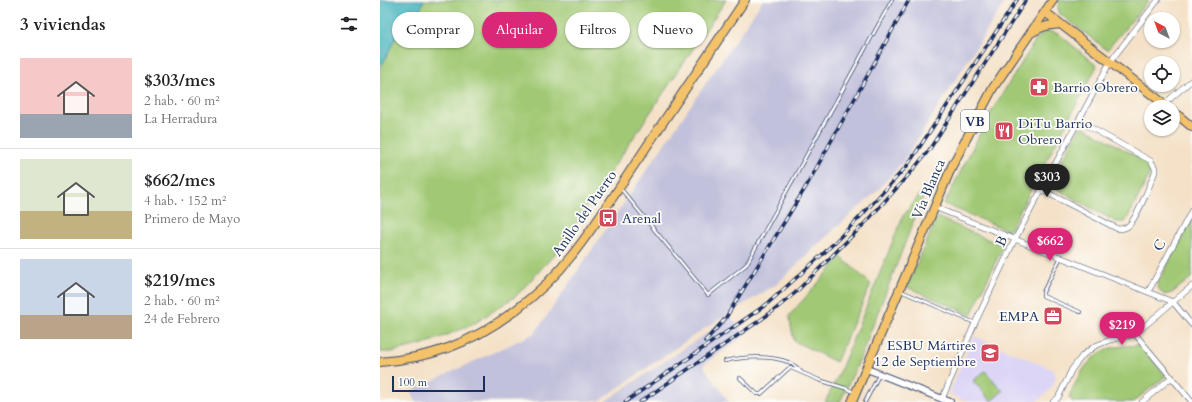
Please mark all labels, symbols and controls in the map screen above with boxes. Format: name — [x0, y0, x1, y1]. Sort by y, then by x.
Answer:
chip: Comprar — [392, 12, 474, 48]
chip: Alquilar — [482, 12, 557, 48]
chip: Filtros — [565, 12, 630, 48]
chip: Nuevo — [638, 12, 707, 48]
north arrow — [1144, 12, 1180, 48]
map controls — [1144, 12, 1180, 136]
text: 3 viviendas — [20, 13, 106, 36]
icon: filters — [338, 13, 360, 35]
button: locate — [1144, 56, 1180, 92]
text: $303/mes — [144, 69, 215, 92]
icon: home — [52, 74, 100, 122]
pharmacy icon: Barrio Obrero — [1028, 76, 1050, 98]
place label: Barrio Obrero — [1053, 78, 1138, 97]
text: 2 hab. · 60 m² — [144, 92, 220, 110]
button: layers — [1144, 100, 1180, 136]
text: La Herradura — [144, 110, 217, 128]
road number: VB — [961, 110, 989, 132]
place label: DiTu Barrio Obrero — [1018, 114, 1093, 149]
restaurant icon: DiTu Barrio Obrero — [993, 120, 1015, 142]
street label: Vía Blanca — [907, 156, 950, 222]
pin: $303 — [1023, 164, 1071, 198]
street label: Anillo del Puerto — [548, 166, 621, 260]
text: $303 — [1034, 168, 1060, 186]
text: $662/mes — [144, 169, 215, 192]
icon: home — [52, 175, 100, 223]
text: 4 hab. · 152 m² — [144, 192, 226, 210]
bus stop icon: Arenal — [597, 207, 619, 229]
place label: Arenal — [622, 209, 661, 228]
text: Primero de Mayo — [144, 210, 240, 228]
pin: $662 — [1026, 228, 1074, 262]
text: $662 — [1037, 232, 1063, 250]
street label: B — [991, 233, 1012, 250]
street label: C — [1149, 236, 1170, 254]
text: $219/mes — [144, 269, 215, 292]
icon: home — [52, 275, 100, 323]
text: 2 hab. · 60 m² — [144, 292, 220, 310]
office icon: EMPA — [1042, 305, 1064, 327]
place label: EMPA — [999, 307, 1039, 326]
text: 24 de Febrero — [144, 310, 220, 328]
pin: $219 — [1098, 312, 1146, 346]
text: $219 — [1109, 316, 1135, 334]
place label: ESBU Mártires 12 de Septiembre — [874, 336, 976, 371]
school or university icon: ESBU Mártires 12 de Septiembre — [979, 342, 1001, 364]
scale bar — [392, 374, 485, 393]
text: 100 m — [398, 375, 427, 390]

